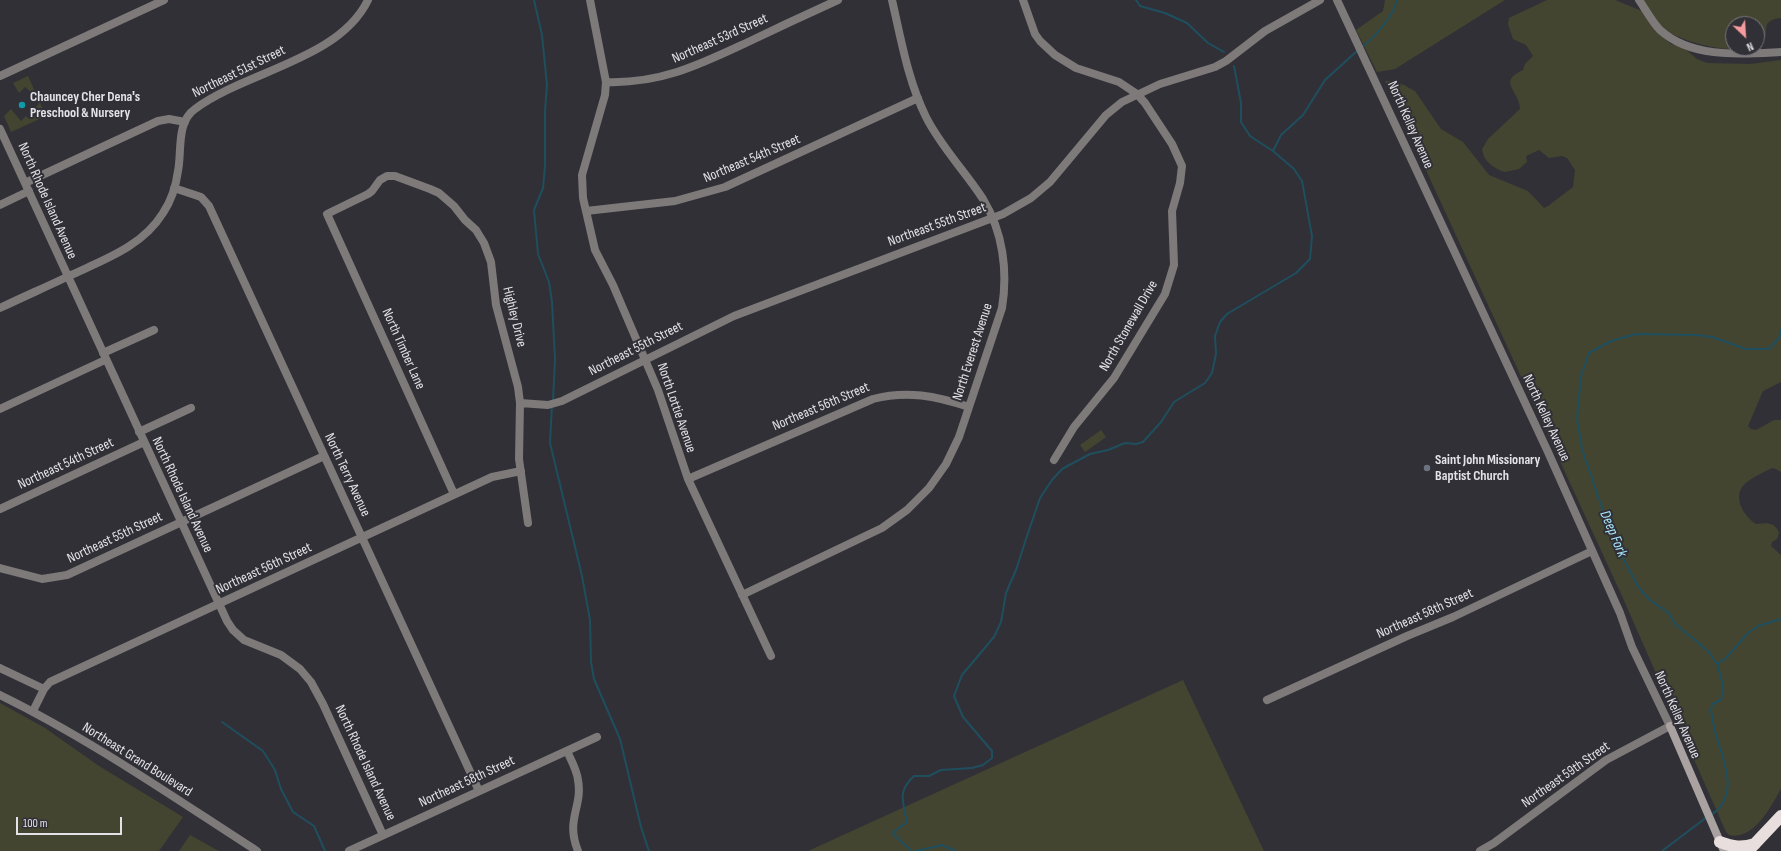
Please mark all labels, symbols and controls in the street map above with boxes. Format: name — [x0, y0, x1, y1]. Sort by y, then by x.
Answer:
street label: Northeast 53rd Street — [670, 10, 770, 68]
north arrow — [1725, 16, 1765, 56]
text: N — [1744, 39, 1755, 54]
street label: Northeast 51st Street — [190, 42, 288, 102]
street label: North Kelley Avenue — [1383, 79, 1437, 171]
place label: Chauncey Cher Dena's Preschool & Nursery — [30, 89, 140, 122]
marker: Chauncey Cher Dena's Preschool & Nursery — [17, 100, 27, 110]
street label: Northeast 54th Street — [701, 131, 803, 187]
street label: North Rhode Island Avenue — [14, 140, 80, 262]
street label: Northeast 55th Street — [886, 199, 988, 251]
street label: North Stonewall Drive — [1096, 278, 1162, 374]
street label: Highley Drive — [498, 285, 530, 349]
street label: North Everest Avenue — [949, 301, 997, 403]
street label: North Timber Lane — [378, 306, 428, 392]
street label: Northeast 55th Street — [586, 318, 686, 380]
street label: North Lottie Avenue — [653, 361, 699, 455]
street label: North Kelley Avenue — [1519, 372, 1573, 464]
street label: Northeast 56th Street — [770, 379, 872, 435]
street label: North Terry Avenue — [320, 431, 374, 519]
street label: North Rhode Island Avenue — [148, 434, 216, 556]
street label: Northeast 54th Street — [16, 435, 116, 493]
place label: Saint John Missionary Baptist Church — [1435, 452, 1540, 484]
marker: Saint John Missionary Baptist Church — [1422, 463, 1432, 473]
water label: Deep Fork — [1595, 508, 1631, 560]
street label: Northeast 55th Street — [65, 509, 165, 567]
street label: Northeast 56th Street — [213, 539, 315, 599]
street label: Northeast 58th Street — [1374, 585, 1476, 643]
street label: North Kelley Avenue — [1650, 669, 1704, 761]
street label: North Rhode Island Avenue — [331, 702, 399, 824]
street label: Northeast Grand Boulevard — [79, 719, 195, 801]
street label: Northeast 59th Street — [1519, 738, 1613, 812]
street label: Northeast 58th Street — [416, 752, 518, 812]
scale bar — [18, 809, 124, 835]
text: 100 m — [23, 816, 48, 831]

